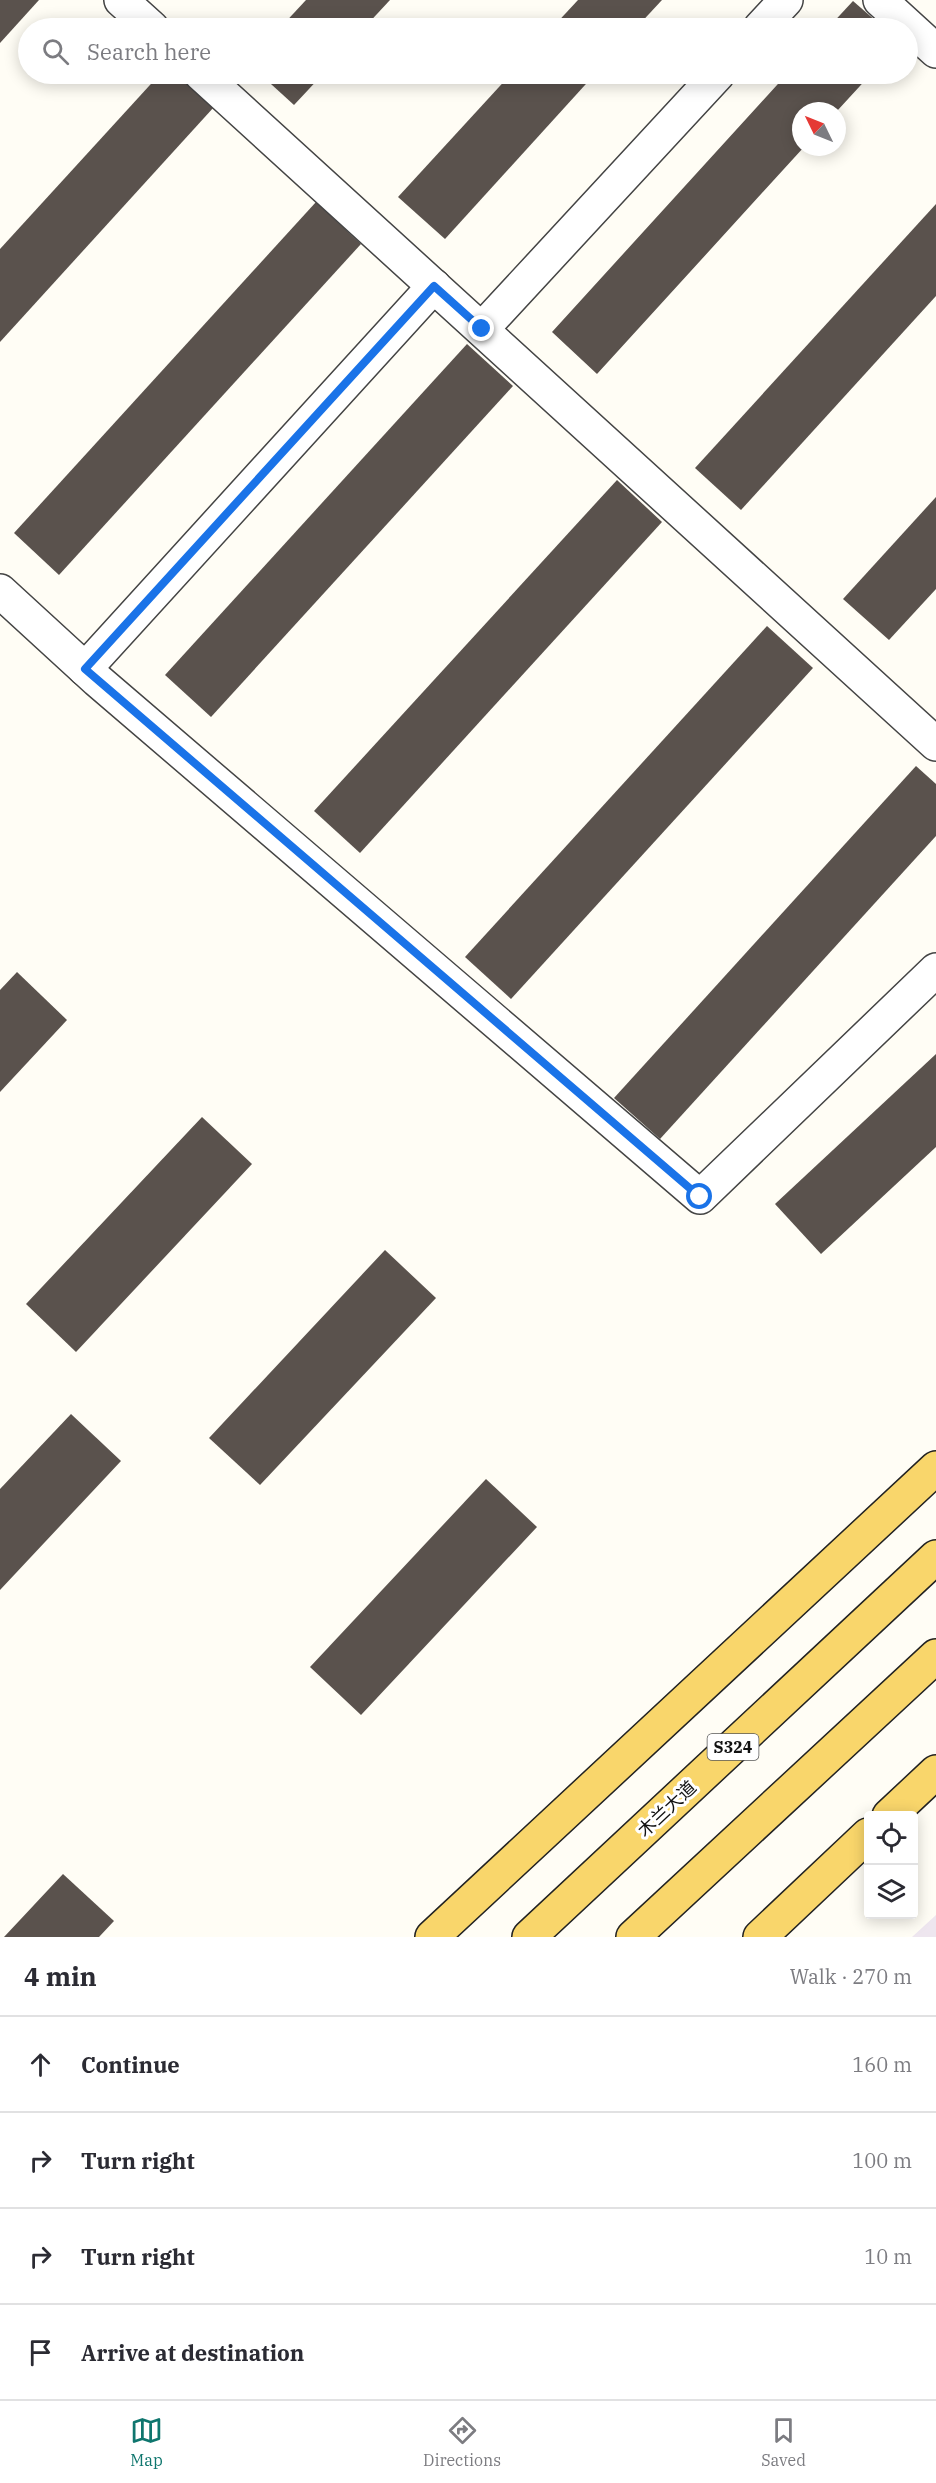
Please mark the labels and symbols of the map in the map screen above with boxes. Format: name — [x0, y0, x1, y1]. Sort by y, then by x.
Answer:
north arrow — [792, 102, 846, 156]
route end — [468, 315, 494, 341]
route start — [686, 1183, 712, 1209]
road number: S324 — [708, 1734, 758, 1760]
street label: 木兰大道 — [632, 1776, 701, 1842]

